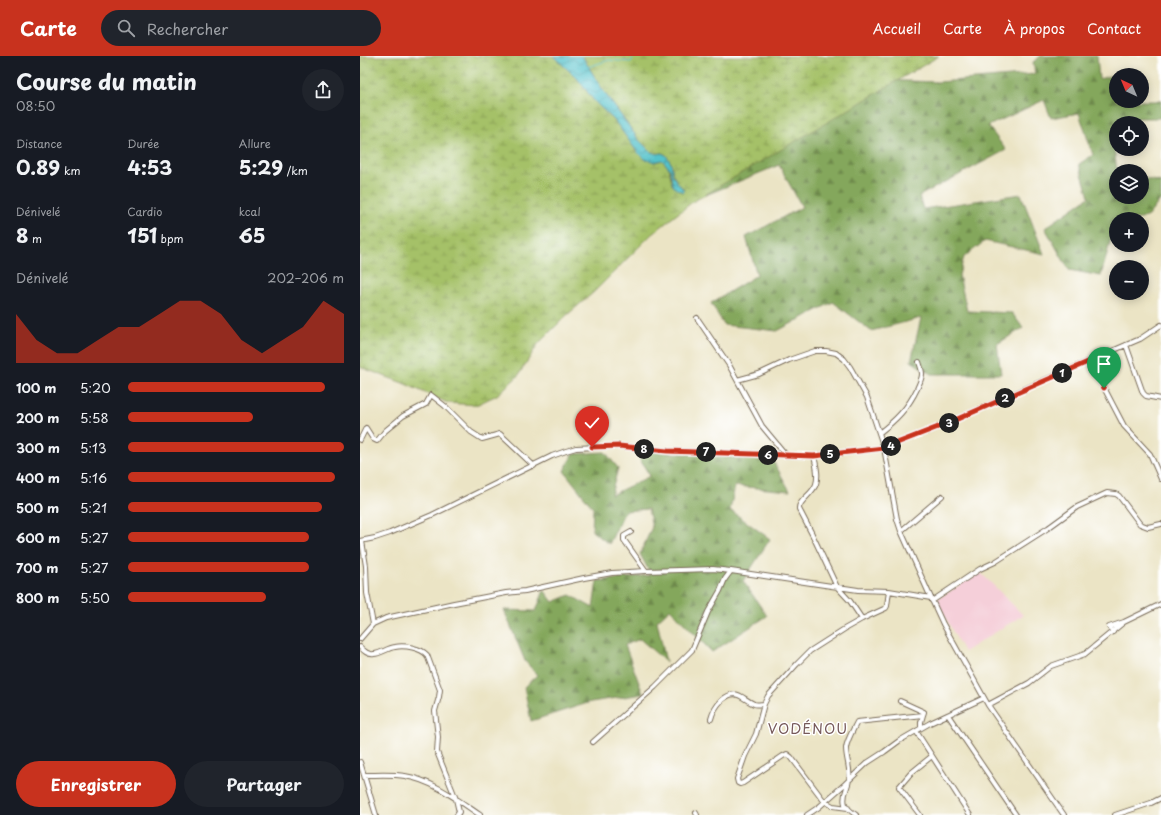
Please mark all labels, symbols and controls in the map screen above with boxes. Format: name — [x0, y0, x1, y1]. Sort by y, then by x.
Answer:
search box — [101, 10, 381, 46]
text: Carte — [20, 14, 77, 42]
icon: search — [115, 17, 137, 39]
text: Rechercher — [147, 17, 228, 40]
text: Accueil — [873, 18, 921, 39]
text: Carte — [943, 18, 982, 39]
text: À propos — [1004, 18, 1065, 39]
text: Contact — [1087, 18, 1141, 39]
text: Course du matin — [16, 64, 197, 97]
north arrow — [1109, 68, 1149, 108]
map controls — [1109, 68, 1149, 300]
button: share — [302, 69, 344, 111]
text: 08:50 — [16, 96, 55, 115]
button: locate — [1109, 116, 1149, 156]
text: Distance — [16, 135, 62, 152]
text: Durée — [127, 135, 160, 152]
text: Allure — [239, 135, 271, 152]
text: 0.89 — [16, 152, 60, 182]
text: 4:53 — [127, 152, 172, 182]
text: 5:29 — [239, 152, 283, 182]
text: km — [60, 162, 80, 179]
text: /km — [283, 162, 308, 179]
button: layers — [1109, 164, 1149, 204]
text: Dénivelé — [16, 203, 61, 220]
text: Cardio — [127, 203, 162, 220]
text: kcal — [239, 203, 261, 220]
button: + — [1109, 212, 1149, 252]
text: 8 — [16, 220, 29, 250]
text: 151 — [127, 220, 157, 250]
text: 65 — [239, 220, 265, 250]
text: m — [29, 230, 42, 247]
text: bpm — [157, 230, 184, 247]
button: − — [1109, 260, 1149, 300]
text: Dénivelé — [16, 268, 69, 287]
text: 202–206 m — [267, 268, 344, 287]
pin — [1087, 347, 1121, 388]
icon: arrive — [1093, 353, 1115, 375]
pin: 1 — [1052, 363, 1072, 383]
text: 1 — [1059, 364, 1065, 381]
text: 100 m — [16, 378, 57, 397]
text: 5:20 — [80, 378, 111, 397]
pin: 2 — [995, 388, 1015, 408]
text: 2 — [1001, 389, 1009, 406]
pin — [575, 406, 609, 447]
text: 200 m — [16, 408, 60, 427]
text: 5:58 — [80, 408, 109, 427]
icon: check — [581, 412, 603, 434]
pin: 3 — [939, 413, 959, 433]
text: 3 — [945, 414, 953, 431]
pin: 4 — [881, 436, 901, 456]
text: 4 — [887, 437, 895, 454]
text: 300 m — [16, 438, 60, 457]
text: 5:13 — [80, 438, 107, 457]
pin: 8 — [634, 439, 654, 459]
text: 8 — [641, 440, 647, 457]
pin: 7 — [696, 442, 716, 462]
text: 7 — [703, 443, 709, 460]
pin: 5 — [820, 444, 840, 464]
pin: 6 — [758, 445, 778, 465]
text: 5 — [826, 445, 834, 462]
text: 6 — [764, 446, 772, 463]
text: 400 m — [16, 468, 60, 487]
text: 5:16 — [80, 468, 107, 487]
text: 500 m — [16, 498, 59, 517]
text: 5:21 — [80, 498, 107, 517]
text: 600 m — [16, 528, 60, 547]
text: 5:27 — [80, 528, 108, 547]
text: 700 m — [16, 558, 58, 577]
text: 5:27 — [80, 558, 108, 577]
text: 800 m — [16, 588, 59, 607]
text: 5:50 — [80, 588, 110, 607]
district label: VODÉNOU — [768, 718, 848, 739]
button: Enregistrer — [16, 761, 176, 807]
button: Partager — [184, 761, 344, 807]

